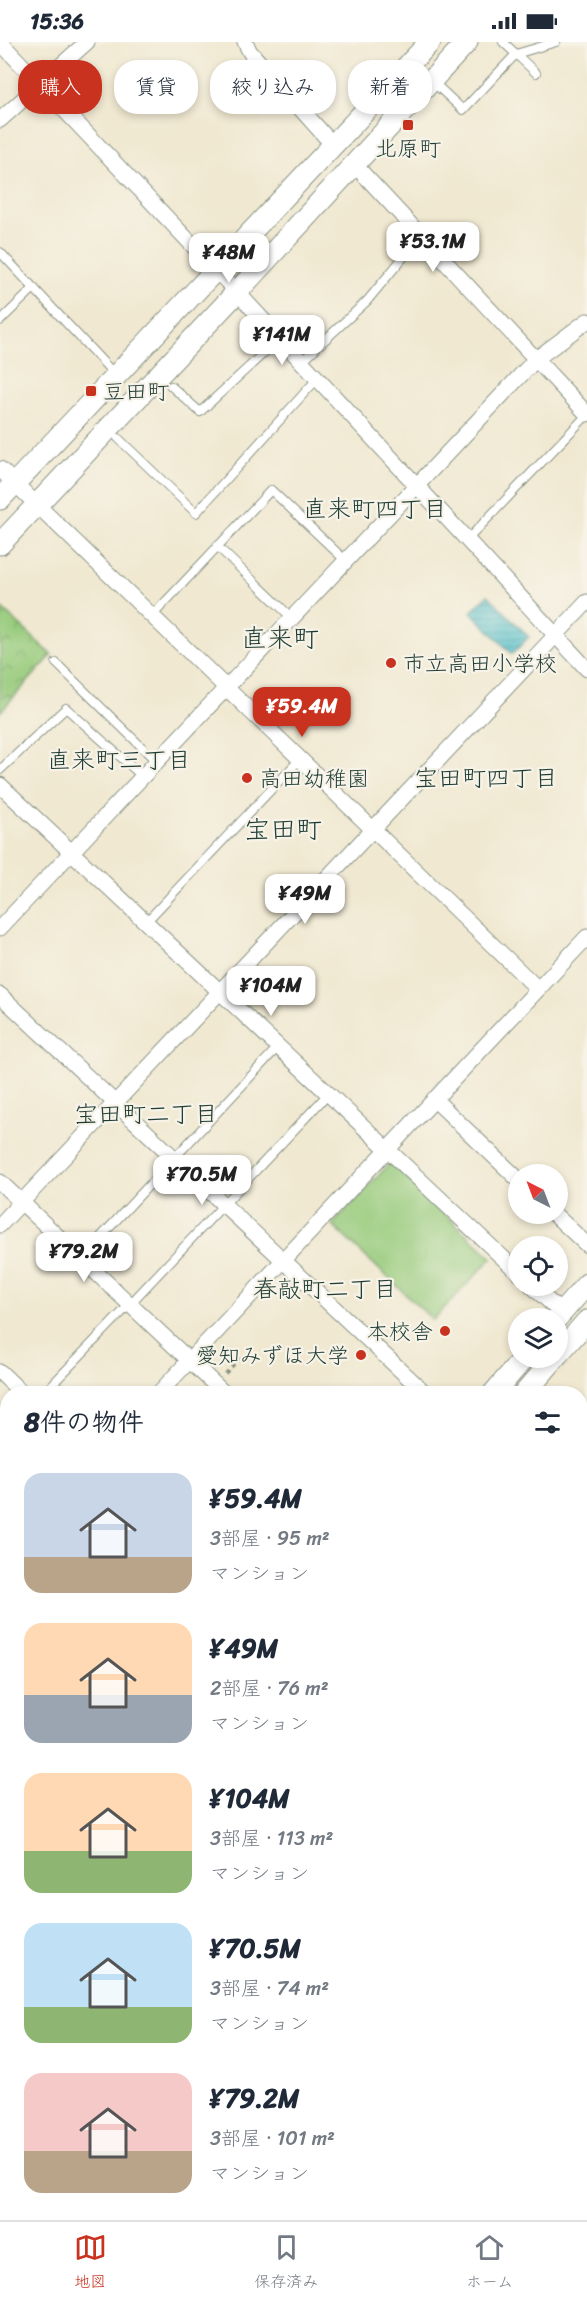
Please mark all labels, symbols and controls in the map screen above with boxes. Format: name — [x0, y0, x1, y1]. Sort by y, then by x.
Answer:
text: 15:36 — [30, 2, 84, 41]
chip: 購入 — [18, 60, 102, 114]
chip: 賃貸 — [114, 60, 198, 114]
chip: 絞り込み — [210, 60, 336, 114]
chip: 新着 — [348, 60, 432, 114]
marker: 北原町 — [401, 118, 415, 132]
place label: 北原町 — [375, 129, 441, 168]
pin: ¥53.1M — [384, 222, 482, 273]
text: ¥53.1M — [400, 224, 466, 259]
pin: ¥48M — [193, 233, 265, 284]
text: ¥48M — [203, 235, 255, 270]
pin: ¥141M — [240, 315, 324, 366]
text: ¥141M — [253, 317, 311, 352]
place label: 豆田町 — [103, 372, 169, 411]
marker: 豆田町 — [84, 384, 98, 398]
district label: 直来町四丁目 — [303, 488, 447, 530]
district label: 直来町 — [241, 615, 319, 661]
place label: 市立高田小学校 — [403, 644, 557, 683]
marker: 市立高田小学校 — [384, 656, 398, 670]
pin: ¥59.4M — [253, 687, 351, 738]
text: ¥59.4M — [267, 689, 337, 724]
district label: 直来町三丁目 — [47, 739, 191, 781]
district label: 宝田町四丁目 — [414, 757, 558, 799]
place label: 高田幼稚園 — [259, 759, 369, 798]
marker: 高田幼稚園 — [240, 771, 254, 785]
district label: 宝田町 — [244, 806, 322, 852]
pin: ¥49M — [269, 874, 341, 925]
text: ¥49M — [279, 876, 331, 911]
pin: ¥104M — [229, 966, 313, 1017]
text: ¥104M — [240, 968, 302, 1003]
district label: 宝田町二丁目 — [74, 1093, 218, 1135]
pin: ¥70.5M — [153, 1155, 251, 1206]
text: ¥70.5M — [167, 1157, 237, 1192]
north arrow — [508, 1164, 568, 1224]
map controls — [508, 1164, 568, 1368]
pin: ¥79.2M — [35, 1232, 133, 1283]
text: ¥79.2M — [50, 1234, 118, 1269]
button: locate — [508, 1236, 568, 1296]
district label: 春敲町二丁目 — [253, 1268, 397, 1310]
button: layers — [508, 1308, 568, 1368]
place label: 本校舎 — [367, 1312, 433, 1351]
marker: 本校舎 — [438, 1324, 452, 1338]
place label: 愛知みずほ大学 — [196, 1336, 349, 1375]
marker: 愛知みずほ大学 — [354, 1348, 368, 1362]
text: 8件の物件 — [24, 1399, 144, 1445]
icon: filters — [531, 1406, 564, 1439]
text: ¥59.4M — [210, 1475, 302, 1521]
icon: home — [72, 1497, 144, 1569]
text: 3部屋 · 95 m² — [210, 1521, 330, 1556]
text: マンション — [210, 1556, 309, 1591]
text: ¥49M — [210, 1625, 278, 1671]
icon: home — [72, 1647, 144, 1719]
text: 2部屋 · 76 m² — [210, 1671, 329, 1706]
text: マンション — [210, 1706, 309, 1741]
text: ¥104M — [210, 1775, 289, 1821]
icon: home — [72, 1797, 144, 1869]
text: 3部屋 · 113 m² — [210, 1821, 333, 1856]
text: マンション — [210, 1856, 309, 1891]
text: ¥70.5M — [210, 1925, 301, 1971]
icon: home — [72, 1947, 144, 2019]
text: 3部屋 · 74 m² — [210, 1971, 329, 2006]
text: マンション — [210, 2006, 309, 2041]
text: ¥79.2M — [210, 2075, 299, 2121]
icon: home — [72, 2097, 144, 2169]
text: 3部屋 · 101 m² — [210, 2121, 335, 2156]
text: マンション — [210, 2156, 309, 2191]
tab: 地図 — [74, 2231, 107, 2296]
tab: 保存済み — [254, 2231, 318, 2296]
tab: ホーム — [466, 2231, 513, 2296]

